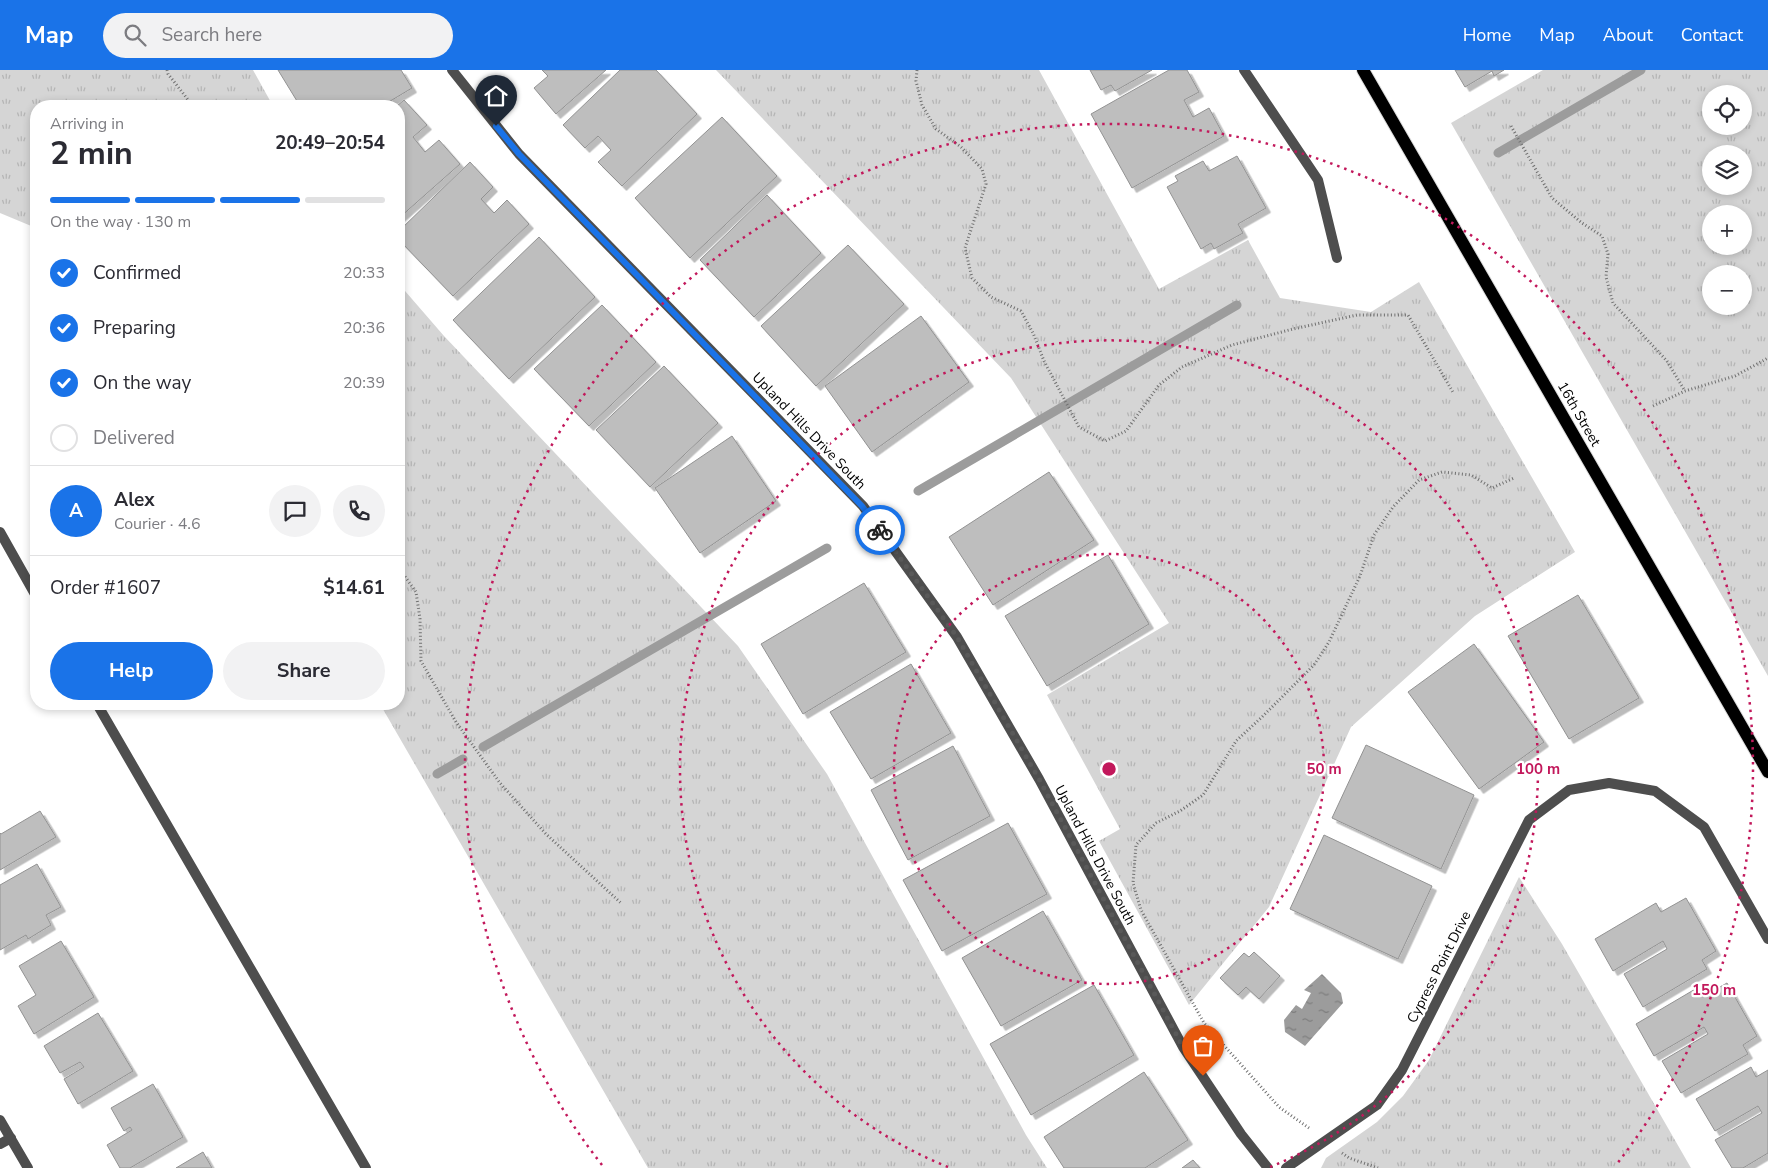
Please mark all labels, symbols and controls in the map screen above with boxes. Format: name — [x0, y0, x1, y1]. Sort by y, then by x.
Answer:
search box — [103, 13, 453, 58]
text: Map — [25, 19, 73, 51]
icon: search — [121, 21, 149, 49]
text: Search here — [161, 22, 262, 48]
text: Home — [1463, 23, 1511, 47]
text: Map — [1539, 23, 1575, 47]
text: About — [1603, 23, 1653, 47]
text: Contact — [1681, 23, 1743, 47]
pin — [475, 75, 517, 126]
icon: home — [482, 82, 510, 110]
map controls — [1702, 85, 1752, 315]
button: locate — [1702, 85, 1752, 135]
text: Arriving in — [50, 113, 124, 135]
text: 20:49–20:54 — [275, 130, 385, 156]
text: 2 min — [50, 132, 133, 175]
button: layers — [1702, 145, 1752, 195]
button: + — [1702, 205, 1752, 255]
text: On the way · 130 m — [50, 211, 191, 233]
icon: check — [50, 259, 78, 287]
text: Confirmed — [93, 260, 181, 286]
text: 20:33 — [343, 262, 385, 284]
button: − — [1702, 265, 1752, 315]
icon: check — [50, 314, 78, 342]
text: Preparing — [93, 315, 176, 341]
text: 20:36 — [343, 317, 385, 339]
street label: Upland Hills Drive South — [748, 368, 870, 494]
icon: check — [50, 369, 78, 397]
text: On the way — [93, 370, 191, 396]
text: 20:39 — [343, 372, 385, 394]
street label: 16th Street — [1553, 378, 1605, 450]
text: Delivered — [93, 425, 175, 451]
button: chat — [269, 485, 321, 537]
button: phone — [333, 485, 385, 537]
text: Alex — [114, 487, 155, 513]
text: A — [69, 498, 83, 524]
courier — [855, 505, 905, 555]
text: Courier · 4.6 — [114, 513, 200, 535]
icon: bike — [866, 516, 894, 544]
text: Order #1607 — [50, 575, 161, 601]
text: $14.61 — [323, 575, 385, 601]
button: Help — [50, 642, 213, 700]
button: Share — [223, 642, 385, 700]
text: 50 m — [1306, 759, 1342, 779]
text: 100 m — [1516, 759, 1560, 779]
centre of rings — [1100, 760, 1118, 778]
street label: Upland Hills Drive South — [1050, 782, 1140, 928]
street label: Cypress Point Drive — [1403, 908, 1475, 1026]
text: 150 m — [1692, 980, 1736, 1000]
pin — [1182, 1025, 1224, 1076]
icon: bag — [1189, 1032, 1217, 1060]

